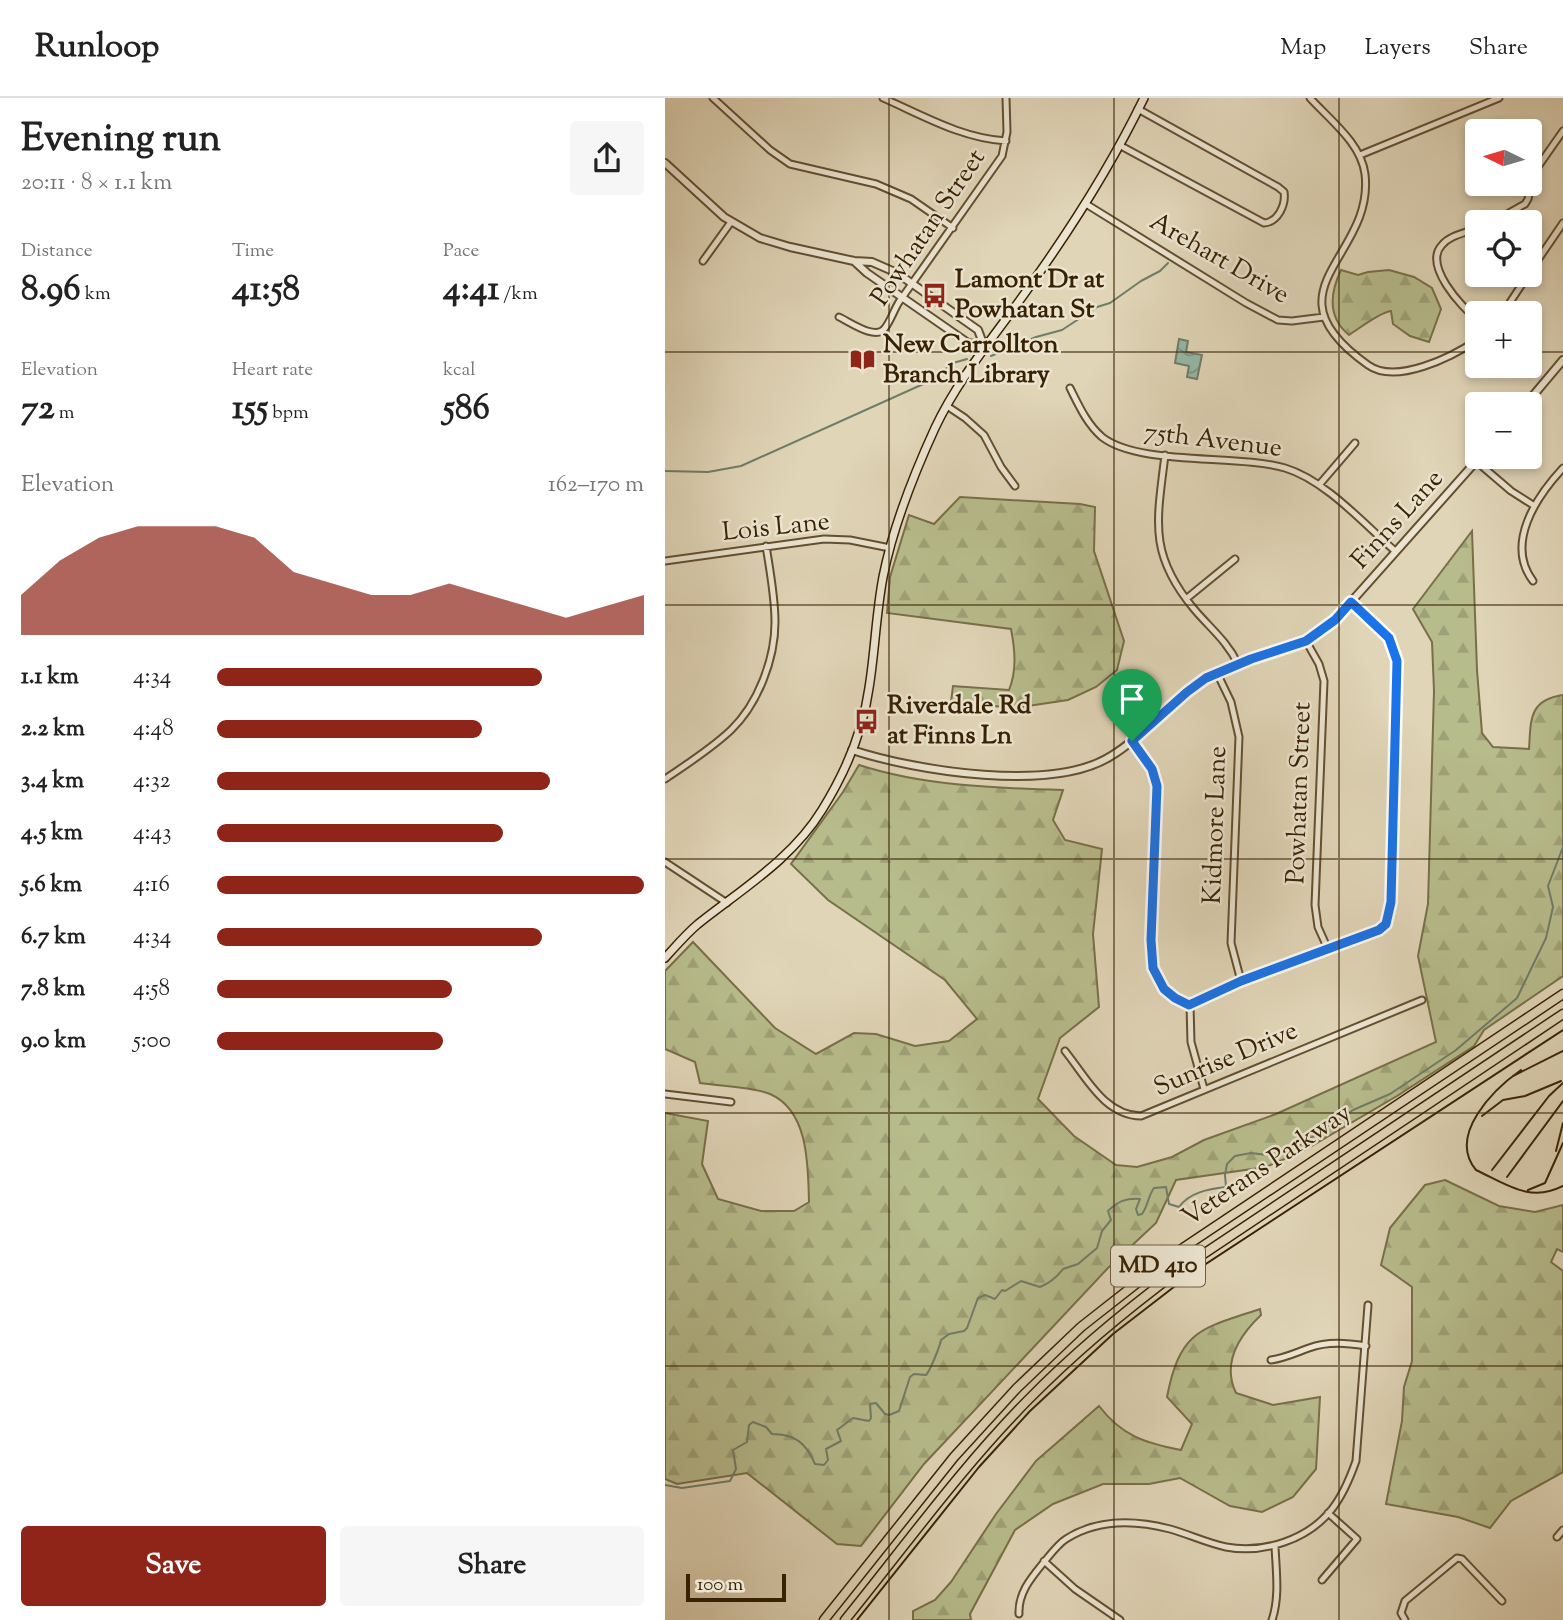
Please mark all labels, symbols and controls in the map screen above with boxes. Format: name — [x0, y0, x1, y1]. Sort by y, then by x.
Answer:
text: Runloop — [35, 24, 159, 72]
text: Map — [1280, 31, 1326, 65]
text: Layers — [1364, 31, 1431, 65]
text: Share — [1469, 31, 1528, 65]
text: Evening run — [21, 114, 221, 168]
north arrow — [1465, 119, 1542, 196]
map controls — [1465, 119, 1542, 469]
button: share — [570, 121, 644, 195]
street label: Powhatan Street — [863, 142, 995, 314]
text: 20:11 · 8 × 1.1 km — [21, 167, 172, 200]
street label: Arehart Drive — [1142, 204, 1296, 314]
button: locate — [1465, 210, 1542, 287]
text: Distance — [21, 238, 93, 265]
text: Time — [232, 238, 274, 265]
text: Pace — [443, 238, 479, 265]
place label: Lamont Dr at Powhatan St — [955, 262, 1104, 329]
text: 8.96 — [21, 265, 81, 316]
text: 41:58 — [232, 265, 300, 316]
text: 4:41 — [443, 265, 499, 316]
text: km — [81, 281, 111, 308]
text: /km — [499, 281, 538, 308]
bus stop icon: Lamont Dr at Powhatan St — [921, 281, 949, 309]
button: + — [1465, 301, 1542, 378]
place label: New Carrollton Branch Library — [883, 327, 1059, 394]
library icon: New Carrollton Branch Library — [849, 346, 877, 374]
text: Elevation — [21, 357, 98, 384]
text: Heart rate — [232, 357, 313, 384]
text: kcal — [443, 357, 476, 384]
text: 72 — [21, 384, 55, 435]
text: 155 — [232, 384, 268, 435]
text: 586 — [443, 384, 490, 435]
button: − — [1465, 392, 1542, 469]
text: m — [55, 400, 74, 427]
text: bpm — [268, 400, 309, 427]
street label: 75th Avenue — [1142, 414, 1284, 468]
street label: Finns Lane — [1343, 462, 1453, 578]
text: Elevation — [21, 469, 114, 502]
text: 162–170 m — [548, 469, 644, 502]
street label: Lois Lane — [720, 504, 832, 552]
text: 1.1 km — [21, 661, 79, 694]
text: 4:34 — [133, 661, 171, 694]
pin — [1102, 669, 1162, 741]
icon: arrive — [1113, 680, 1151, 718]
place label: Riverdale Rd at Finns Ln — [887, 688, 1032, 755]
street label: Powhatan Street — [1278, 701, 1322, 885]
bus stop icon: Riverdale Rd at Finns Ln — [853, 707, 881, 735]
text: 2.2 km — [21, 713, 85, 746]
text: 4:48 — [133, 713, 174, 746]
street label: Kidmore Lane — [1195, 745, 1237, 905]
text: 3.4 km — [21, 765, 84, 798]
text: 4:32 — [133, 765, 171, 798]
text: 4.5 km — [21, 817, 83, 850]
text: 4:43 — [133, 817, 171, 850]
text: 5.6 km — [21, 869, 82, 902]
text: 4:16 — [133, 869, 170, 902]
text: 6.7 km — [21, 921, 86, 954]
text: 4:34 — [133, 921, 171, 954]
text: 7.8 km — [21, 973, 85, 1006]
text: 4:58 — [133, 973, 170, 1006]
street label: Sunrise Drive — [1148, 1013, 1304, 1107]
text: 9.0 km — [21, 1025, 86, 1058]
text: 5:00 — [133, 1025, 171, 1058]
street label: Veterans Parkway — [1175, 1095, 1359, 1237]
road number: MD 410 — [1111, 1246, 1205, 1286]
button: Save — [21, 1526, 326, 1606]
button: Share — [340, 1526, 644, 1606]
scale bar — [686, 1571, 786, 1603]
text: 100 m — [697, 1572, 743, 1599]

